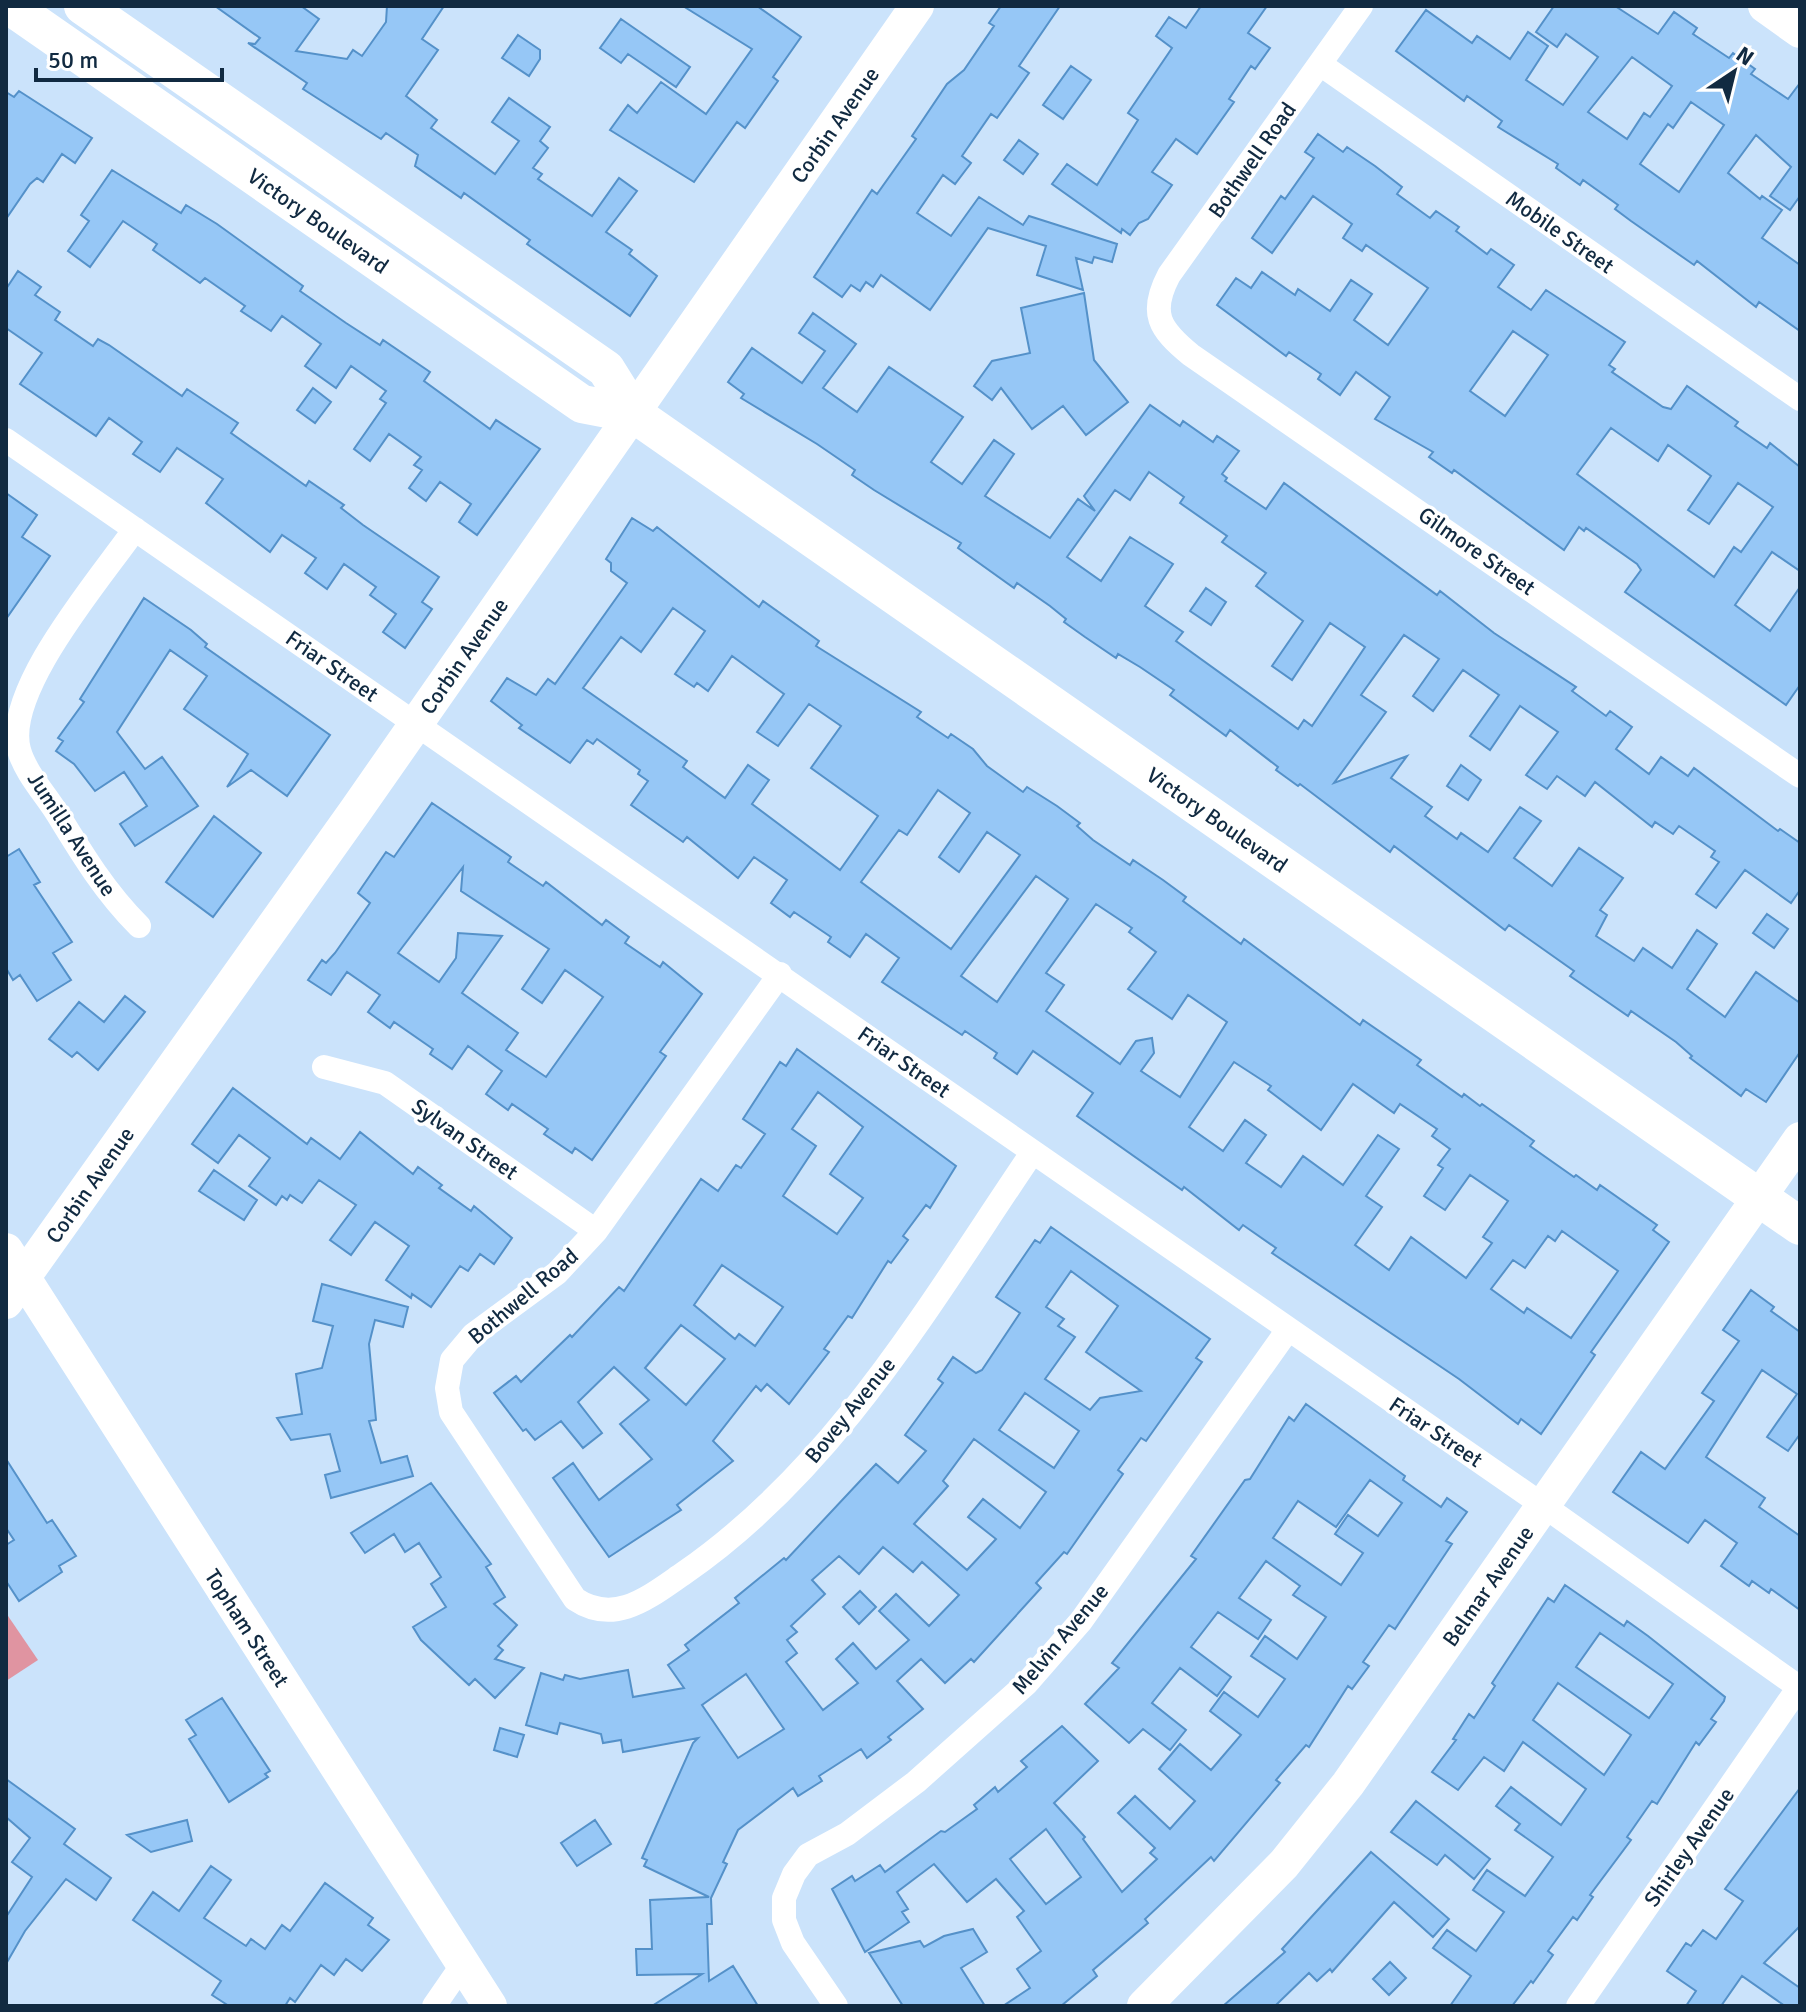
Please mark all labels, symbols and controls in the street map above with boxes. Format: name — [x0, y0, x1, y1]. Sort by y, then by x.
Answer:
scale bar — [36, 32, 222, 82]
north arrow — [1694, 32, 1774, 112]
text: N — [1731, 41, 1759, 71]
text: 50 m — [48, 45, 98, 75]
street label: Corbin Avenue — [785, 62, 885, 188]
street label: Bothwell Road — [1202, 97, 1302, 223]
street label: Victory Boulevard — [242, 162, 394, 280]
street label: Mobile Street — [1501, 185, 1620, 279]
street label: Gilmore Street — [1413, 501, 1541, 601]
street label: Corbin Avenue — [414, 593, 514, 719]
street label: Friar Street — [281, 624, 384, 708]
street label: Victory Boulevard — [1141, 761, 1293, 879]
street label: Jumilla Avenue — [22, 767, 122, 901]
street label: Friar Street — [853, 1020, 956, 1104]
street label: Sylvan Street — [407, 1092, 524, 1186]
street label: Corbin Avenue — [40, 1122, 140, 1248]
street label: Bothwell Road — [463, 1242, 583, 1350]
street label: Bovey Avenue — [799, 1351, 901, 1469]
street label: Friar Street — [1384, 1391, 1488, 1473]
street label: Belmar Avenue — [1436, 1520, 1540, 1652]
street label: Topham Street — [199, 1564, 295, 1692]
street label: Melvin Avenue — [1006, 1578, 1114, 1700]
street label: Shirley Avenue — [1638, 1782, 1740, 1912]

